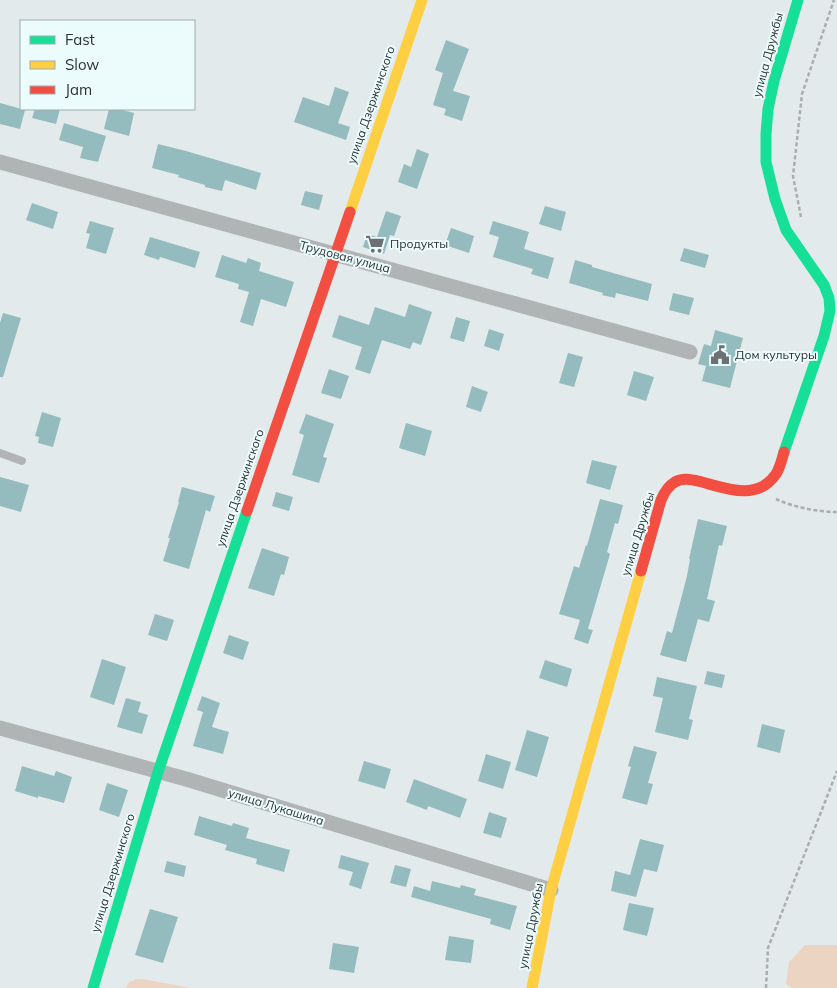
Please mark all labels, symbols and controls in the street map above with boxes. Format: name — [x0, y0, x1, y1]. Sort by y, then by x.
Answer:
street label: улица Дружбы — [749, 11, 786, 99]
legend — [20, 20, 195, 110]
text: Fast — [65, 30, 95, 49]
street label: улица Дзержинского — [343, 44, 398, 166]
text: Slow — [65, 55, 99, 74]
text: Jam — [65, 80, 92, 99]
supermarket icon: Продукты — [364, 233, 386, 255]
place label: Продукты — [390, 236, 448, 251]
street label: Трудовая улица — [298, 237, 392, 276]
public building icon: Дом культуры — [709, 344, 731, 366]
place label: Дом культуры — [735, 347, 817, 362]
street label: улица Дзержинского — [212, 427, 267, 549]
street label: улица Дружбы — [618, 490, 657, 578]
street label: улица Лукашина — [227, 785, 326, 828]
street label: улица Дзержинского — [87, 812, 138, 934]
street label: улица Дружбы — [515, 882, 546, 970]

